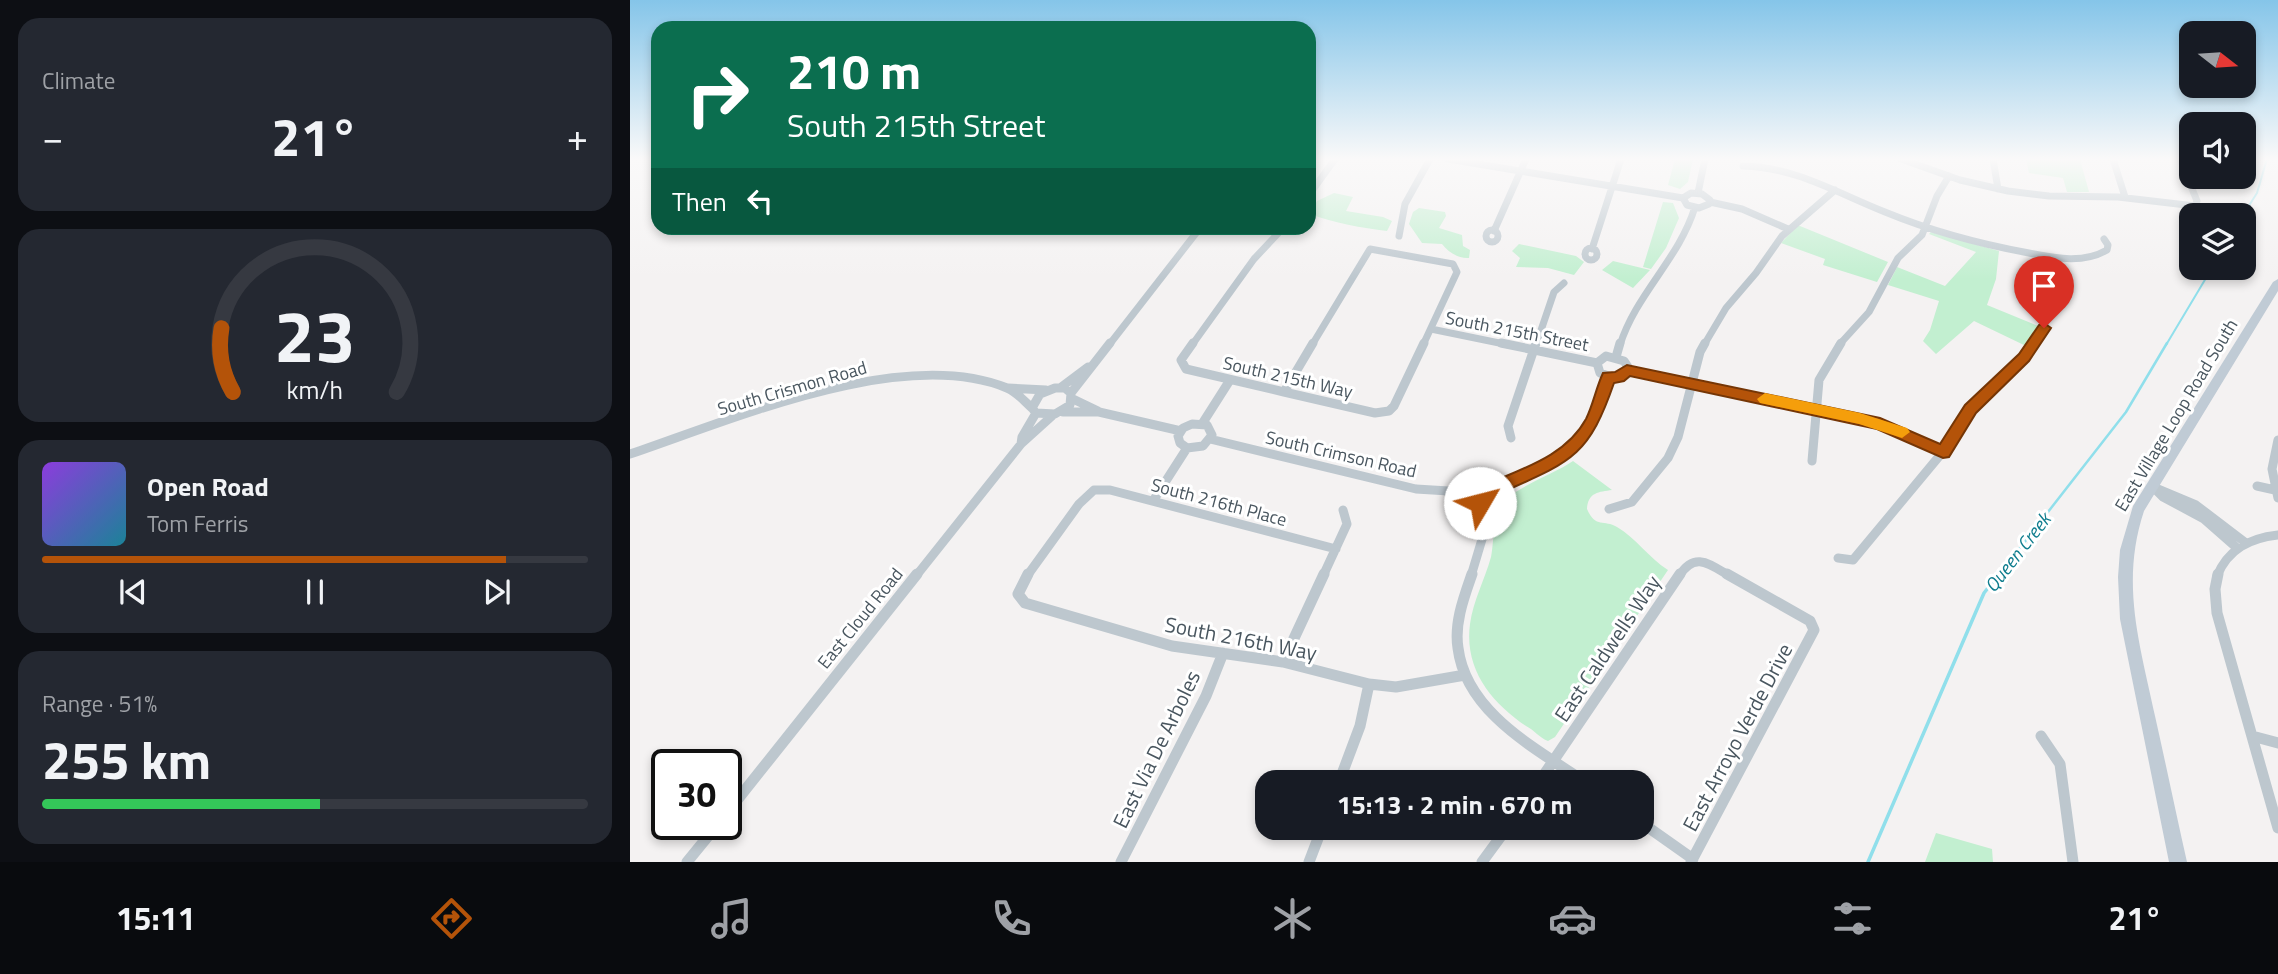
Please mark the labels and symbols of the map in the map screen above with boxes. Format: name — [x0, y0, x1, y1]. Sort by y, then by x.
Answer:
north arrow — [2179, 21, 2256, 98]
pin — [2014, 256, 2074, 328]
street label: South 215th Street — [1443, 304, 1592, 358]
street label: East Village Loop Road South — [2108, 314, 2244, 516]
street label: South 215th Way — [1221, 349, 1356, 405]
street label: South Crismon Road — [714, 354, 870, 422]
street label: South Crimson Road — [1263, 424, 1419, 484]
position arrow — [1443, 466, 1517, 540]
street label: South 216th Place — [1148, 471, 1290, 533]
water label: Queen Creek — [1977, 504, 2059, 598]
street label: East Cloud Road — [811, 562, 909, 674]
street label: East Caldwells Way — [1546, 568, 1668, 728]
street label: South 216th Way — [1162, 608, 1320, 668]
street label: East Arroyo Verde Drive — [1674, 637, 1800, 837]
street label: East Via De Arboles — [1104, 665, 1208, 833]
speed limit sign: 30 — [651, 749, 742, 840]

